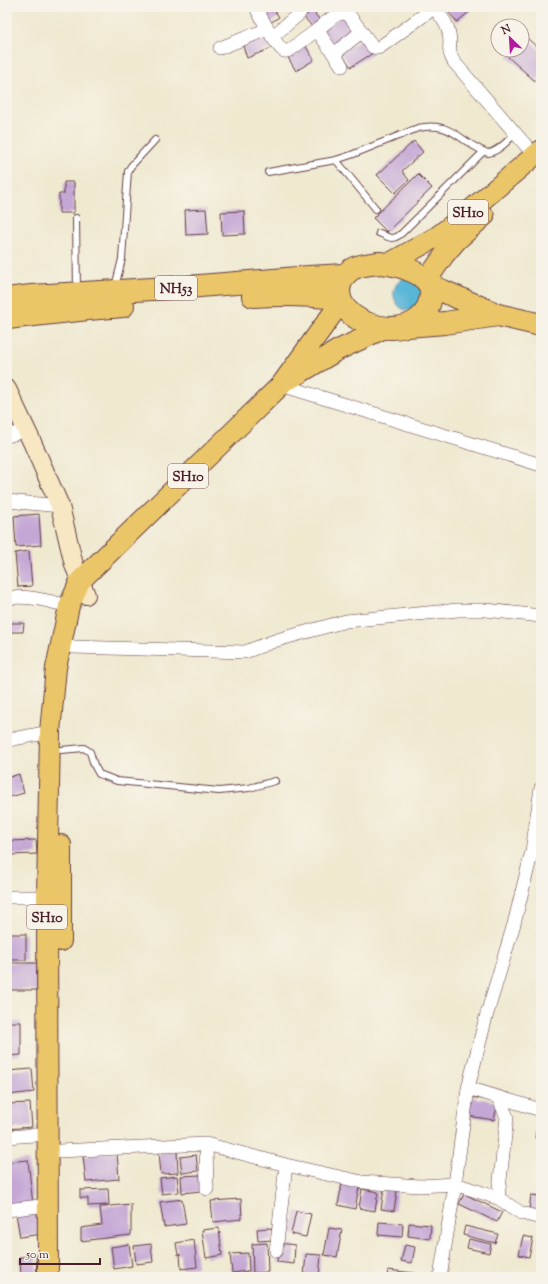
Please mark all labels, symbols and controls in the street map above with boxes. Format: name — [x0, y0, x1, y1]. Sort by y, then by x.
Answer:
north arrow — [490, 18, 530, 58]
text: N — [498, 21, 514, 39]
road number: SH10 — [448, 200, 488, 224]
road number: NH53 — [155, 276, 197, 300]
road number: SH10 — [168, 464, 208, 488]
road number: SH10 — [27, 905, 67, 929]
scale bar — [20, 1240, 100, 1266]
text: 50 m — [25, 1246, 49, 1264]

